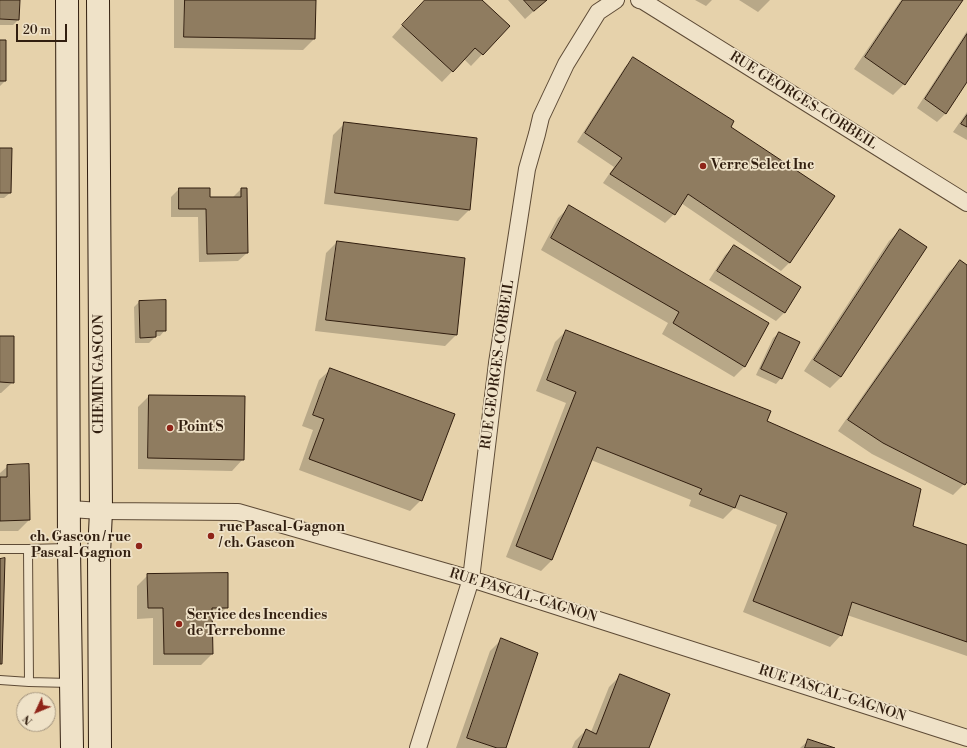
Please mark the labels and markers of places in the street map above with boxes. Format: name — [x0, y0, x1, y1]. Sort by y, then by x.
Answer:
place label: Verre Select Inc — [711, 158, 814, 174]
marker: Verre Select Inc — [698, 161, 708, 171]
place label: Point S — [178, 420, 223, 436]
marker: Point S — [165, 423, 175, 433]
place label: rue Pascal-Gagnon / ch. Gascon — [219, 520, 345, 552]
place label: ch. Gascon / rue Pascal-Gagnon — [30, 530, 131, 562]
marker: rue Pascal-Gagnon / ch. Gascon — [206, 531, 216, 541]
marker: ch. Gascon / rue Pascal-Gagnon — [134, 541, 144, 551]
place label: Service des Incendies de Terrebonne — [187, 608, 327, 640]
marker: Service des Incendies de Terrebonne — [174, 619, 184, 629]

